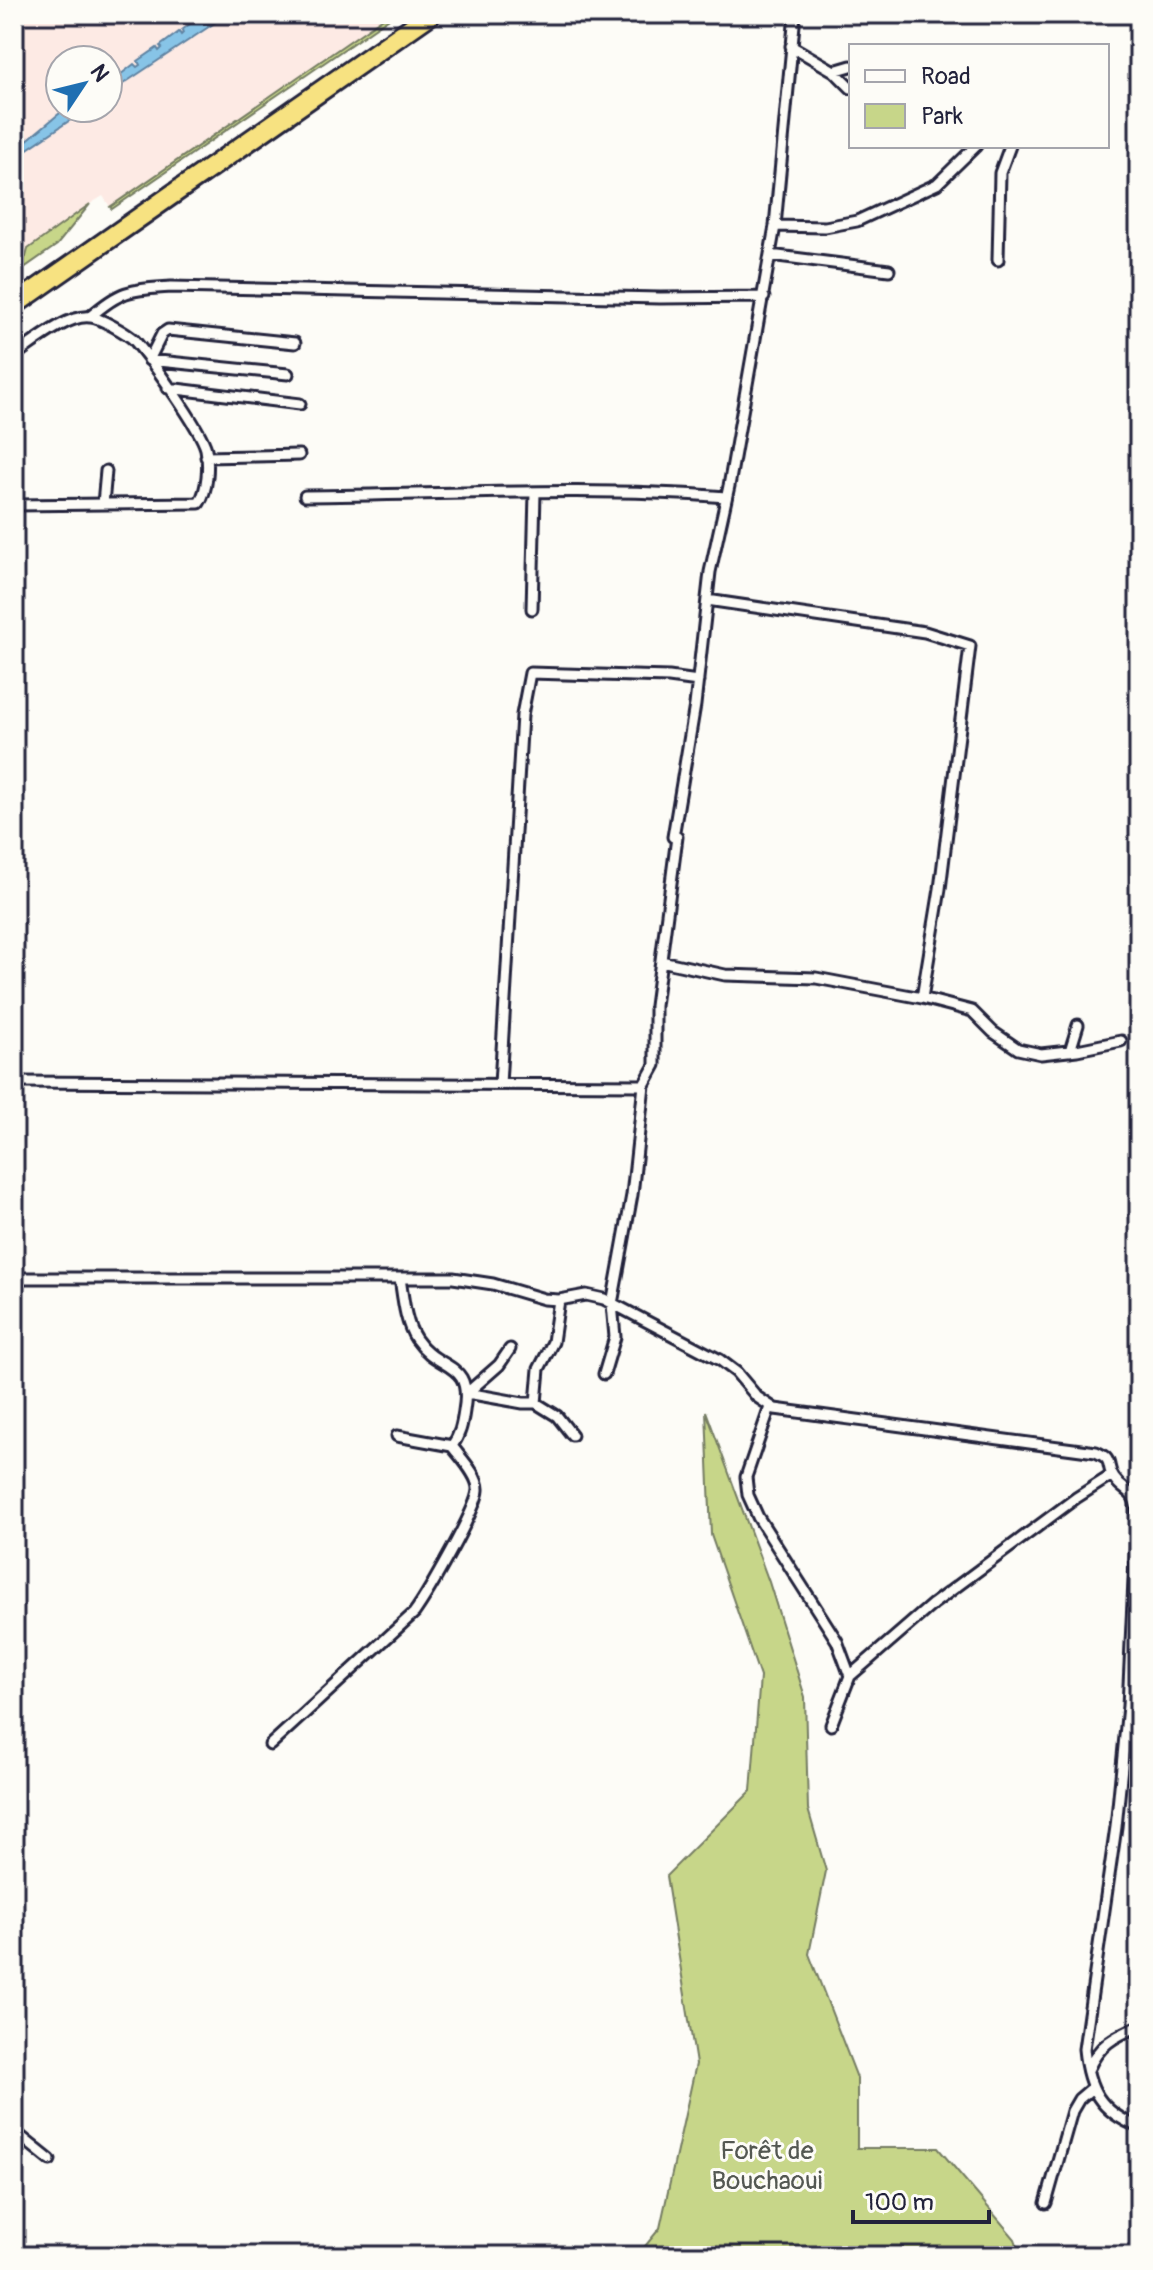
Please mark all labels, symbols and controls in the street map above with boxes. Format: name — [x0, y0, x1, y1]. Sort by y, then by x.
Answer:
north arrow — [44, 44, 124, 124]
legend — [849, 44, 1109, 148]
text: N — [84, 59, 115, 87]
text: Road — [921, 62, 971, 91]
text: Park — [921, 102, 963, 131]
park label: Forêt de Bouchaoui — [712, 2135, 822, 2197]
scale bar — [853, 2174, 989, 2224]
text: 100 m — [865, 2188, 934, 2217]

